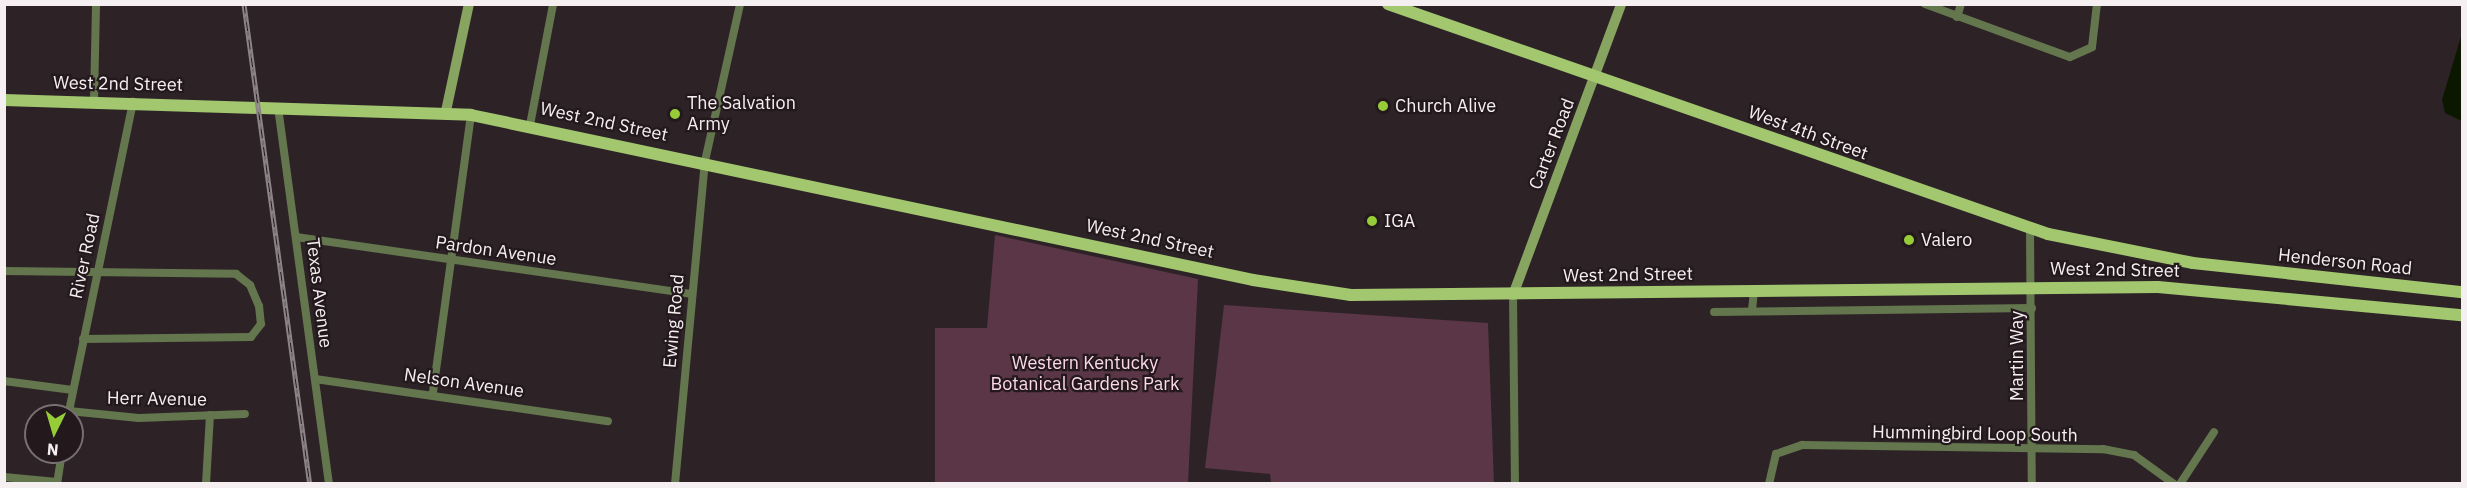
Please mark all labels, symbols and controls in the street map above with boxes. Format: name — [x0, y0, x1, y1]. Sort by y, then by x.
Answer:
street label: West 2nd Street — [53, 72, 183, 96]
place label: The Salvation Army — [687, 93, 796, 136]
place label: Church Alive — [1395, 95, 1496, 117]
street label: Carter Road — [1525, 95, 1579, 193]
street label: West 2nd Street — [538, 98, 670, 146]
marker: Church Alive — [1376, 99, 1390, 113]
street label: West 4th Street — [1745, 101, 1871, 165]
marker: The Salvation Army — [668, 107, 682, 121]
place label: IGA — [1384, 210, 1415, 232]
street label: River Road — [65, 211, 105, 301]
marker: IGA — [1365, 214, 1379, 228]
street label: West 2nd Street — [1084, 215, 1216, 263]
place label: Valero — [1921, 229, 1972, 251]
street label: Pardon Avenue — [434, 232, 558, 270]
marker: Valero — [1902, 233, 1916, 247]
street label: Texas Avenue — [302, 237, 336, 349]
street label: Henderson Road — [2277, 244, 2413, 280]
street label: West 2nd Street — [2050, 258, 2180, 282]
street label: West 2nd Street — [1563, 263, 1693, 287]
street label: Ewing Road — [659, 273, 689, 369]
street label: Martin Way — [2006, 311, 2028, 401]
park label: Western Kentucky Botanical Gardens Park — [991, 353, 1179, 395]
street label: Nelson Avenue — [403, 364, 525, 402]
street label: Herr Avenue — [107, 387, 207, 411]
north arrow — [24, 404, 84, 464]
street label: Hummingbird Loop South — [1872, 421, 2078, 447]
text: N — [46, 439, 59, 460]

